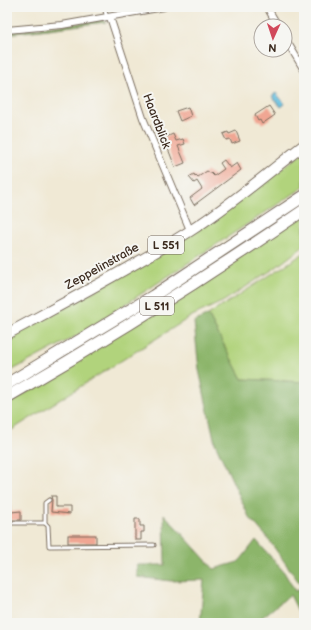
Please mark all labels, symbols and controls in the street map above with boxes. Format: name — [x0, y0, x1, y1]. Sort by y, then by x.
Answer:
north arrow — [253, 18, 293, 58]
text: N — [268, 41, 277, 54]
street label: Haardblick — [139, 91, 174, 151]
road number: L 551 — [148, 236, 184, 254]
street label: Zeppelinstraße — [62, 240, 142, 293]
road number: L 511 — [140, 297, 174, 315]

